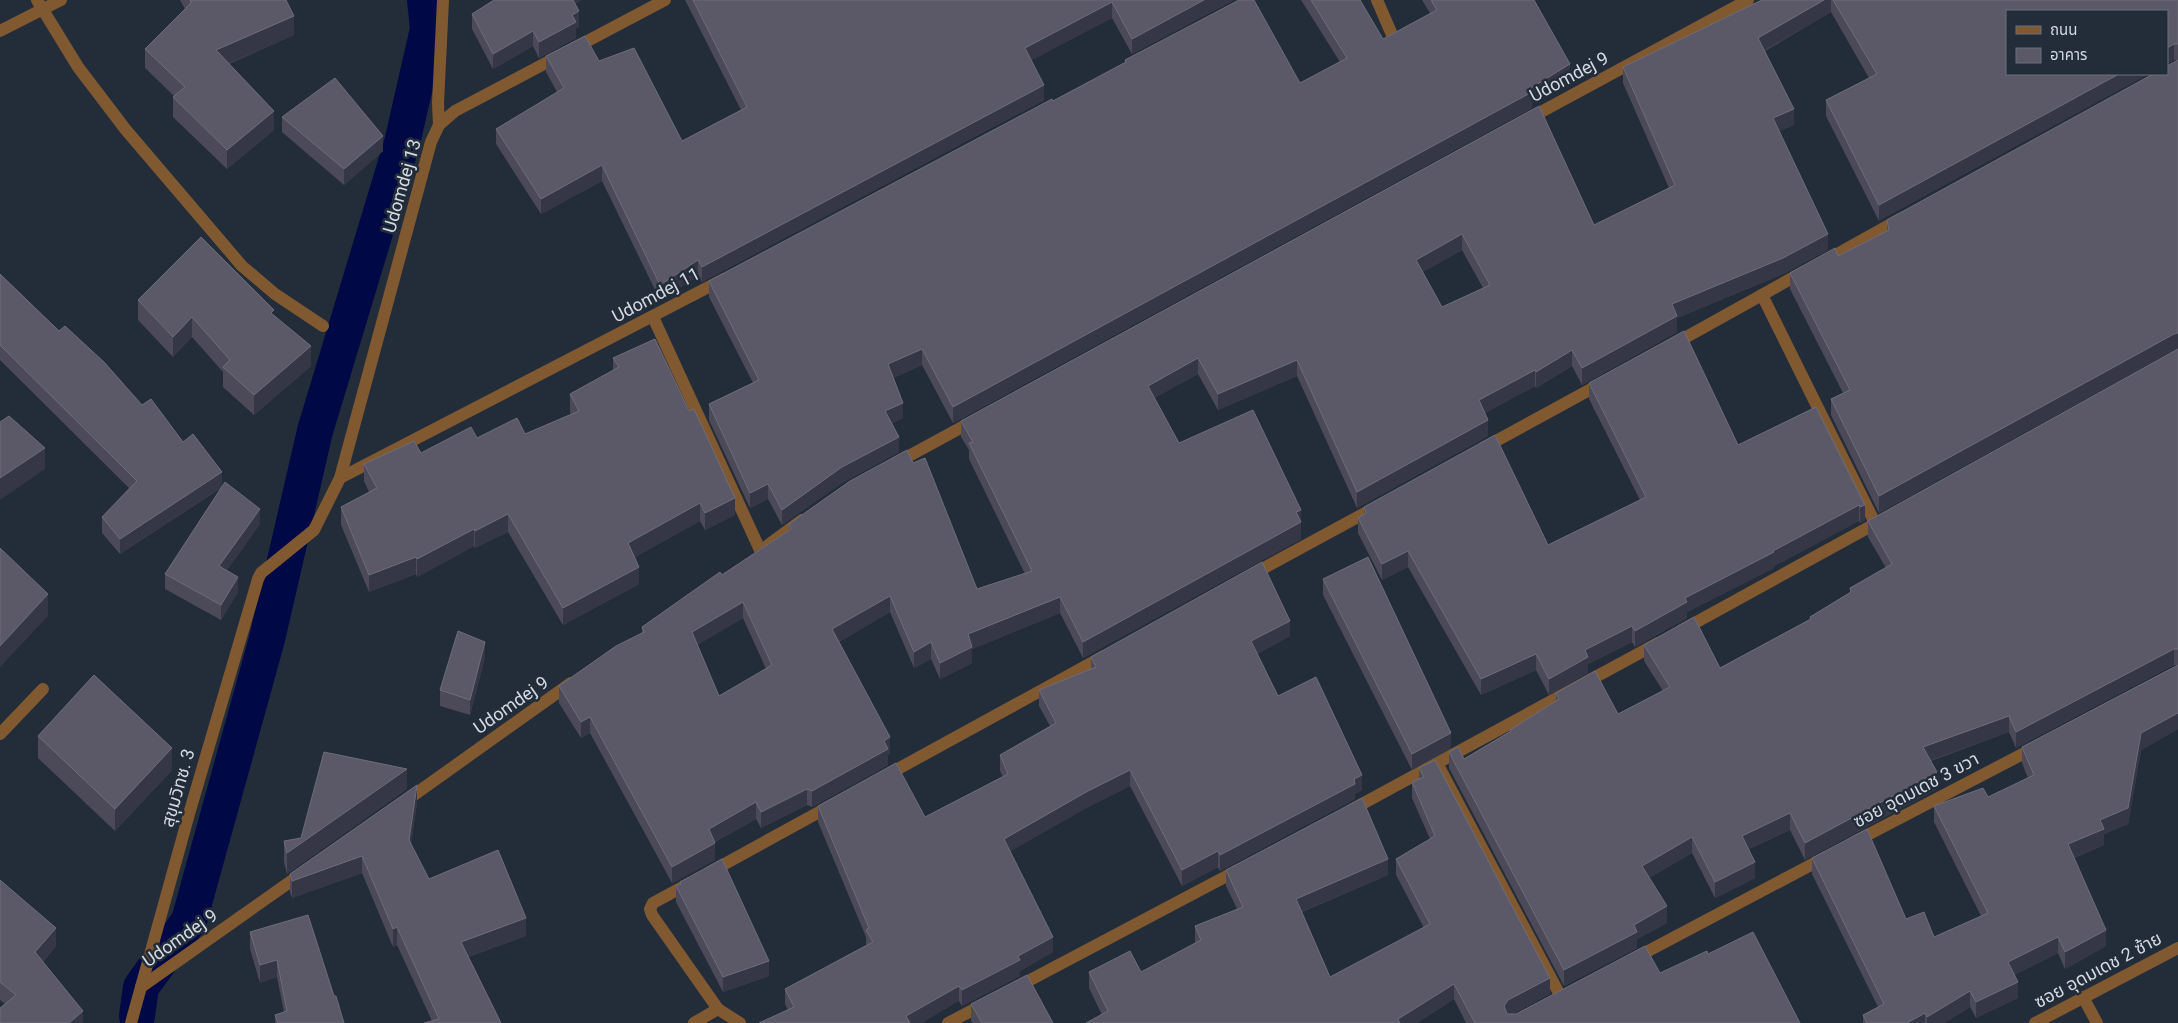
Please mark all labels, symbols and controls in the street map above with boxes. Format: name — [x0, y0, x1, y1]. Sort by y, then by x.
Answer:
legend — [2006, 10, 2168, 75]
text: ถนน — [2050, 21, 2077, 39]
text: อาคาร — [2050, 46, 2087, 64]
street label: Udomdej 9 — [1526, 47, 1612, 106]
street label: Udomdej 13 — [378, 137, 425, 235]
street label: Udomdej 11 — [608, 263, 703, 326]
street label: Udomdej 9 — [469, 671, 552, 738]
street label: สุขุมวิทซ. 3 — [156, 746, 200, 830]
street label: ซอย อุดมเดช 3 ขวา — [1849, 748, 1983, 832]
street label: Udomdej 9 — [138, 904, 221, 971]
street label: ซอย อุดมเดช 2 ซ้าย — [2031, 927, 2165, 1013]

